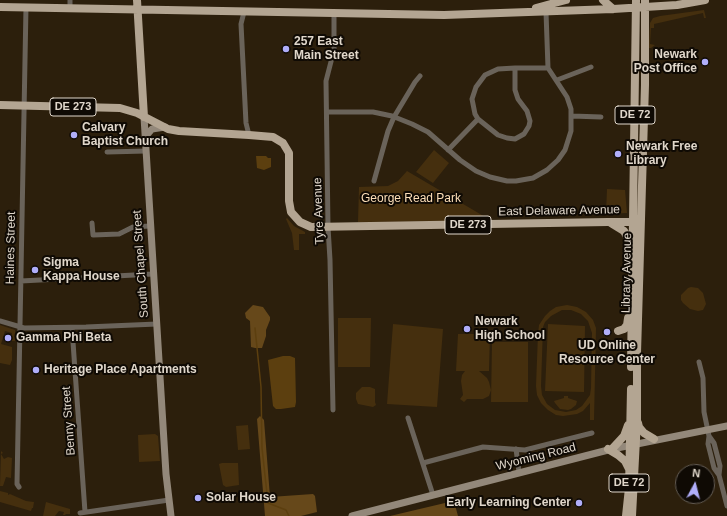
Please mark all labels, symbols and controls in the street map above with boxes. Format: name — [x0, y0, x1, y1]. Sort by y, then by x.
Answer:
place label: 257 East Main Street — [294, 35, 359, 63]
marker: 257 East Main Street — [281, 44, 291, 54]
place label: Newark Post Office — [634, 48, 697, 76]
marker: Newark Post Office — [700, 57, 710, 67]
road number: DE 273 — [50, 98, 96, 116]
road number: DE 72 — [615, 106, 655, 124]
place label: Calvary Baptist Church — [82, 121, 168, 149]
marker: Calvary Baptist Church — [69, 130, 79, 140]
place label: Newark Free Library — [626, 140, 697, 168]
marker: Newark Free Library — [613, 149, 623, 159]
street label: Tyre Avenue — [311, 177, 327, 245]
park label: George Read Park — [361, 192, 461, 206]
street label: East Delaware Avenue — [498, 203, 620, 219]
street label: South Chapel Street — [130, 210, 152, 318]
street label: Haines Street — [3, 212, 19, 284]
road number: DE 273 — [445, 216, 491, 234]
street label: Library Avenue — [619, 233, 635, 313]
place label: Sigma Kappa House — [43, 256, 120, 284]
marker: Sigma Kappa House — [30, 265, 40, 275]
place label: Newark High School — [475, 315, 545, 343]
marker: Newark High School — [462, 324, 472, 334]
marker: UD Online Resource Center — [602, 327, 612, 337]
place label: Gamma Phi Beta — [16, 331, 111, 345]
marker: Gamma Phi Beta — [3, 333, 13, 343]
place label: UD Online Resource Center — [559, 339, 655, 367]
place label: Heritage Place Apartments — [44, 363, 197, 377]
marker: Heritage Place Apartments — [31, 365, 41, 375]
street label: Benny Street — [59, 386, 79, 456]
street label: Wyoming Road — [495, 440, 577, 474]
north arrow — [675, 464, 715, 504]
text: N — [692, 467, 701, 480]
road number: DE 72 — [609, 474, 649, 492]
place label: Solar House — [206, 491, 276, 505]
marker: Solar House — [193, 493, 203, 503]
place label: Early Learning Center — [446, 496, 571, 510]
marker: Early Learning Center — [574, 498, 584, 508]

